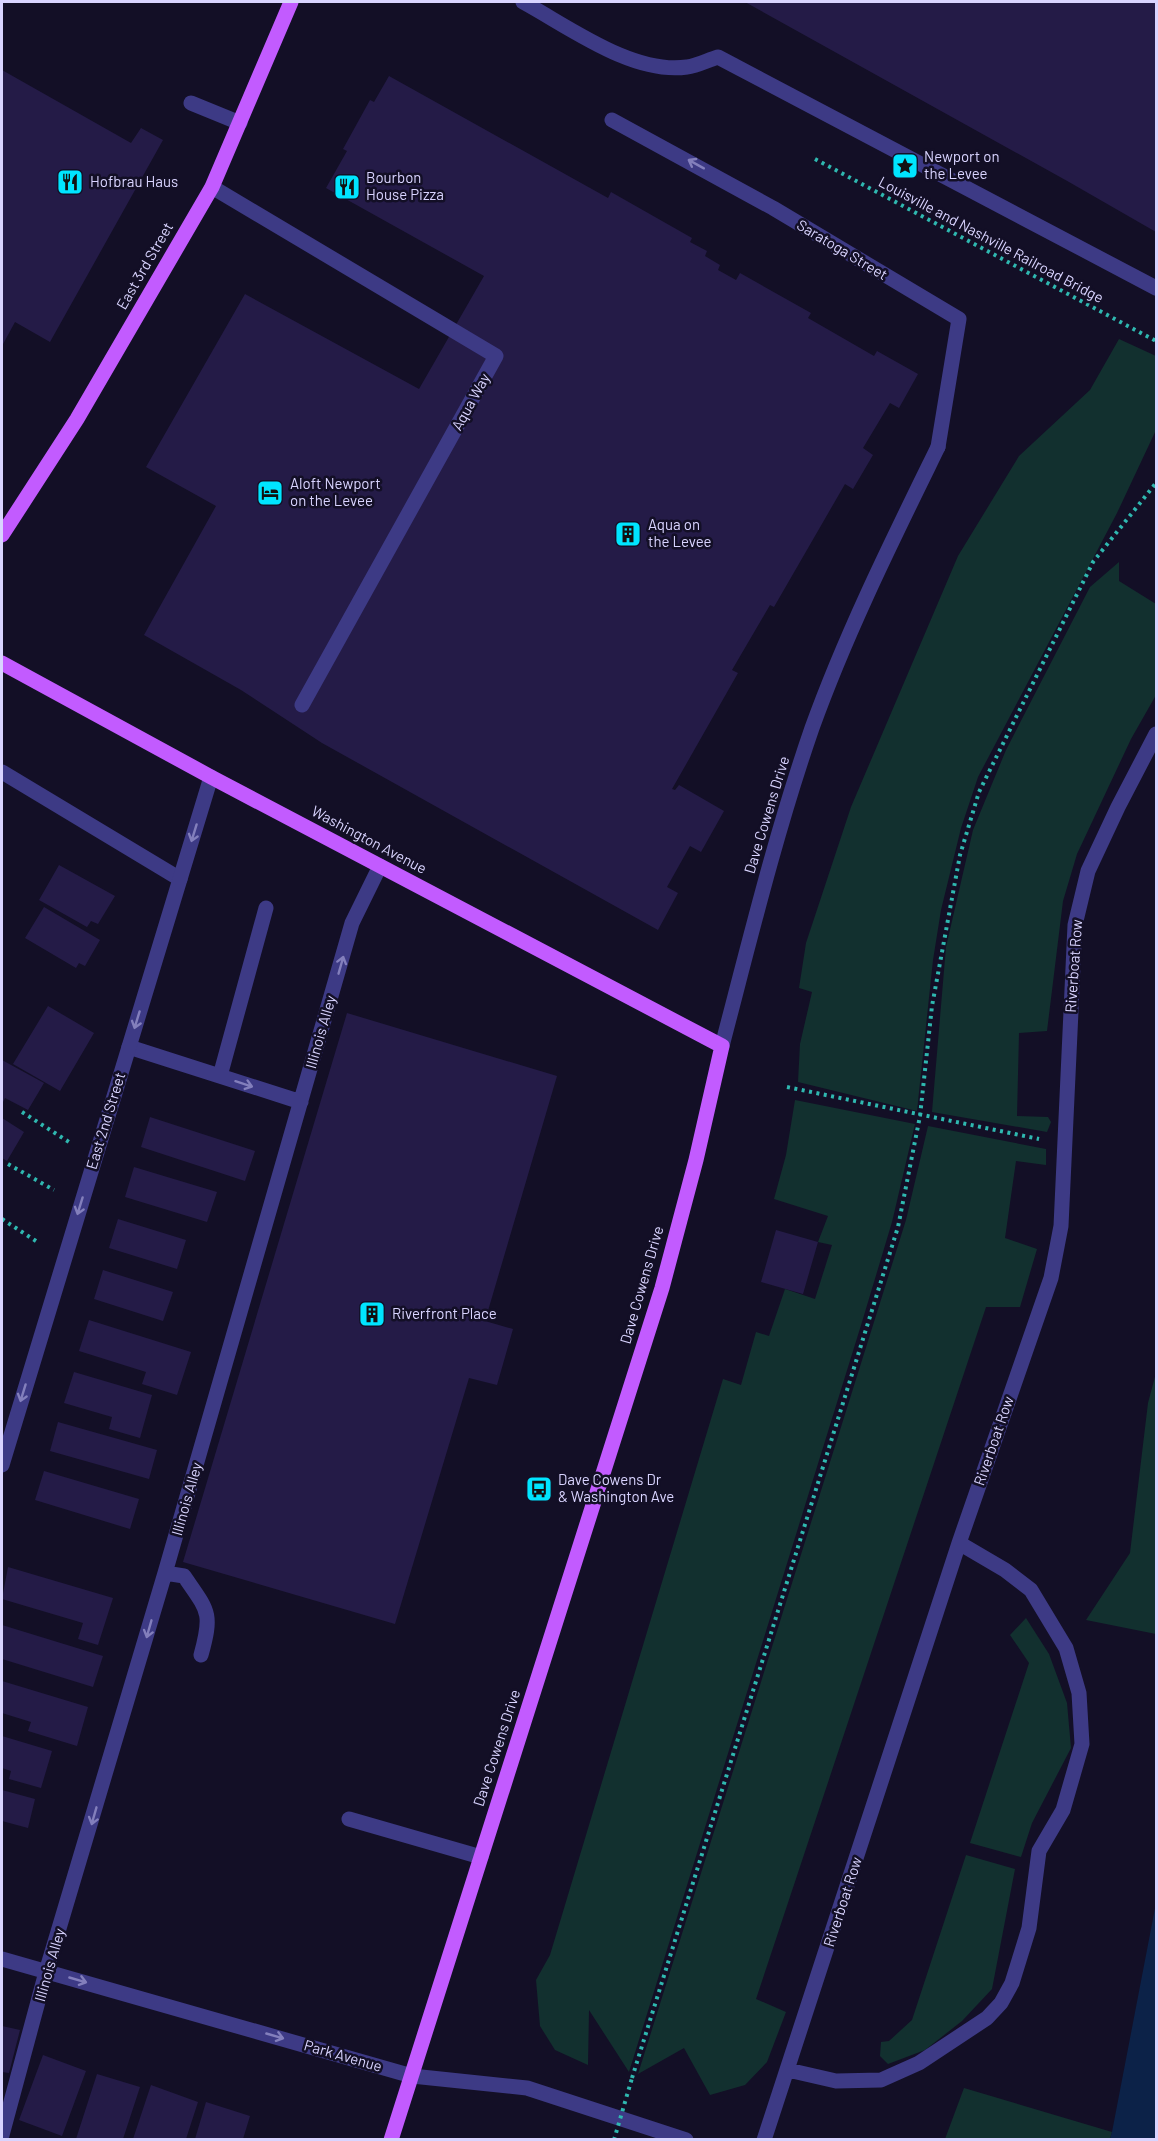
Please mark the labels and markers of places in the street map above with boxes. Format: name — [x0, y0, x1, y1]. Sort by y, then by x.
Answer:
place label: Newport on the Levee — [924, 147, 1000, 182]
place icon: Newport on the Levee — [890, 151, 920, 181]
restaurant icon: Hofbrau Haus — [55, 167, 85, 197]
place label: Bourbon House Pizza — [366, 168, 444, 203]
place label: Hofbrau Haus — [90, 172, 178, 190]
restaurant icon: Bourbon House Pizza — [332, 172, 362, 202]
place label: Aloft Newport on the Levee — [290, 474, 381, 509]
hotel icon: Aloft Newport on the Levee — [255, 478, 285, 508]
place label: Aqua on the Levee — [648, 515, 712, 550]
building icon: Aqua on the Levee — [613, 519, 643, 549]
building icon: Riverfront Place — [357, 1299, 387, 1329]
place label: Riverfront Place — [392, 1304, 497, 1322]
place label: Dave Cowens Dr & Washington Ave — [558, 1470, 674, 1505]
bus stop icon: Dave Cowens Dr & Washington Ave — [524, 1474, 554, 1504]

